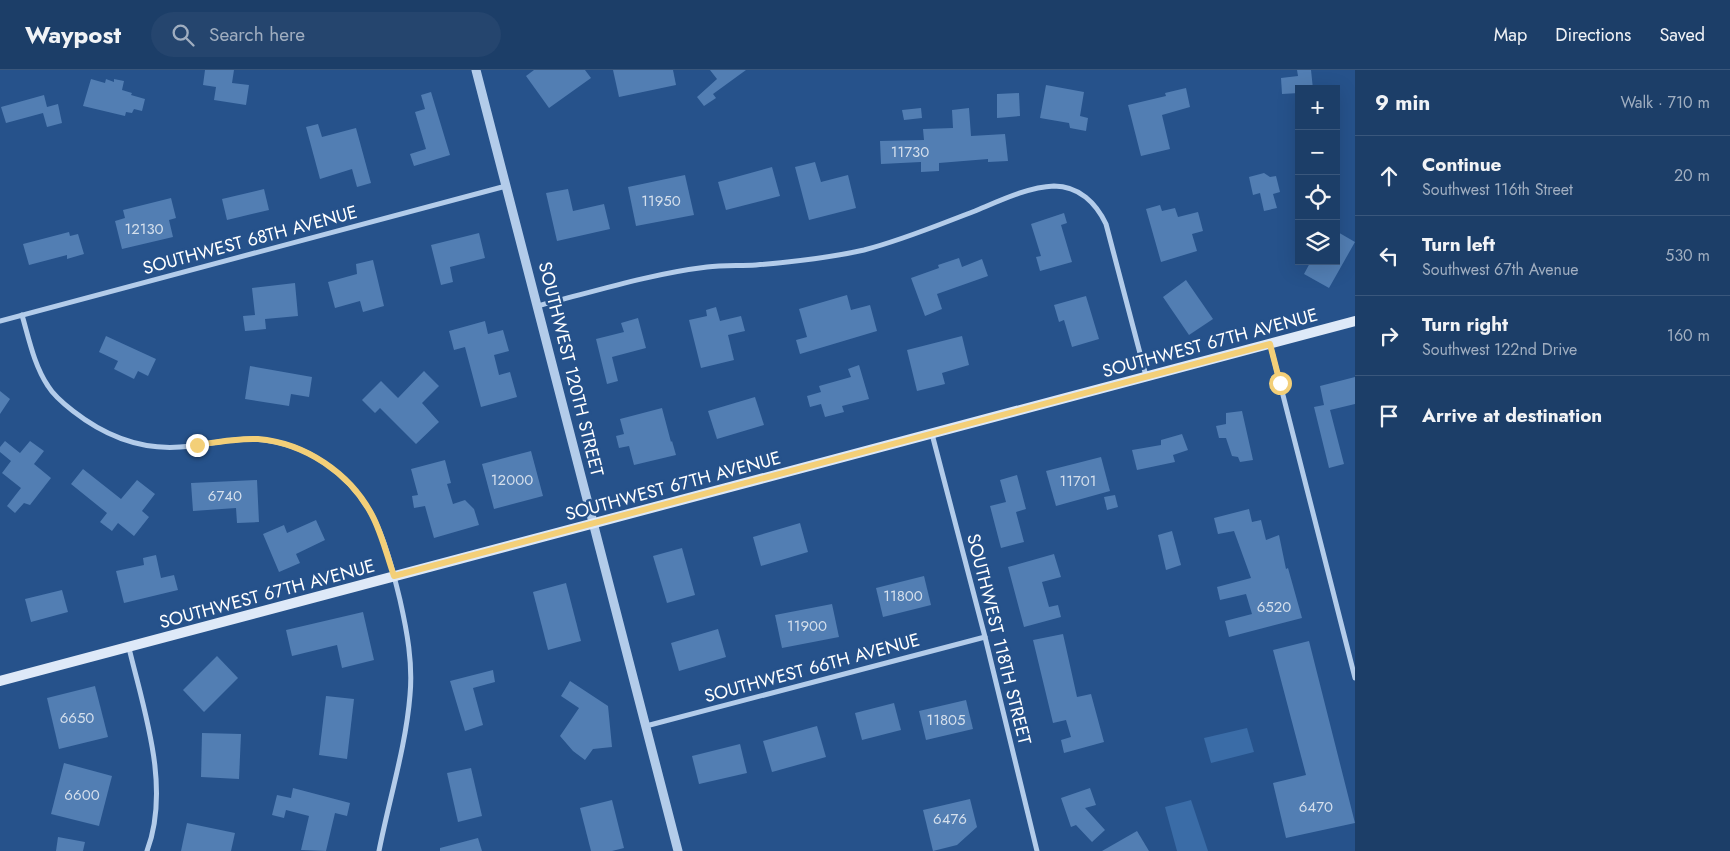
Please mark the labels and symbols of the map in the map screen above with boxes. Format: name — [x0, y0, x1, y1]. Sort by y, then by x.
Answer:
house number: 11730 — [891, 141, 929, 163]
house number: 11950 — [641, 190, 681, 212]
street label: SOUTHWEST 68TH AVENUE — [140, 199, 360, 281]
house number: 12130 — [124, 218, 164, 240]
street label: SOUTHWEST 120TH STREET — [532, 259, 610, 480]
street label: SOUTHWEST 67TH AVENUE — [1099, 302, 1321, 384]
route start — [1269, 372, 1292, 395]
route end — [186, 434, 209, 457]
street label: SOUTHWEST 67TH AVENUE — [562, 445, 784, 527]
house number: 12000 — [491, 469, 533, 491]
house number: 11701 — [1059, 470, 1097, 492]
house number: 6740 — [208, 485, 242, 507]
street label: SOUTHWEST 118TH STREET — [960, 531, 1038, 748]
street label: SOUTHWEST 67TH AVENUE — [156, 553, 378, 635]
house number: 11800 — [883, 585, 923, 607]
house number: 6520 — [1257, 596, 1291, 618]
house number: 11900 — [787, 615, 827, 637]
street label: SOUTHWEST 66TH AVENUE — [701, 627, 923, 709]
house number: 6650 — [60, 707, 94, 729]
house number: 11805 — [926, 709, 966, 731]
house number: 6600 — [64, 784, 100, 806]
house number: 6470 — [1299, 796, 1333, 818]
house number: 6476 — [933, 808, 967, 830]

